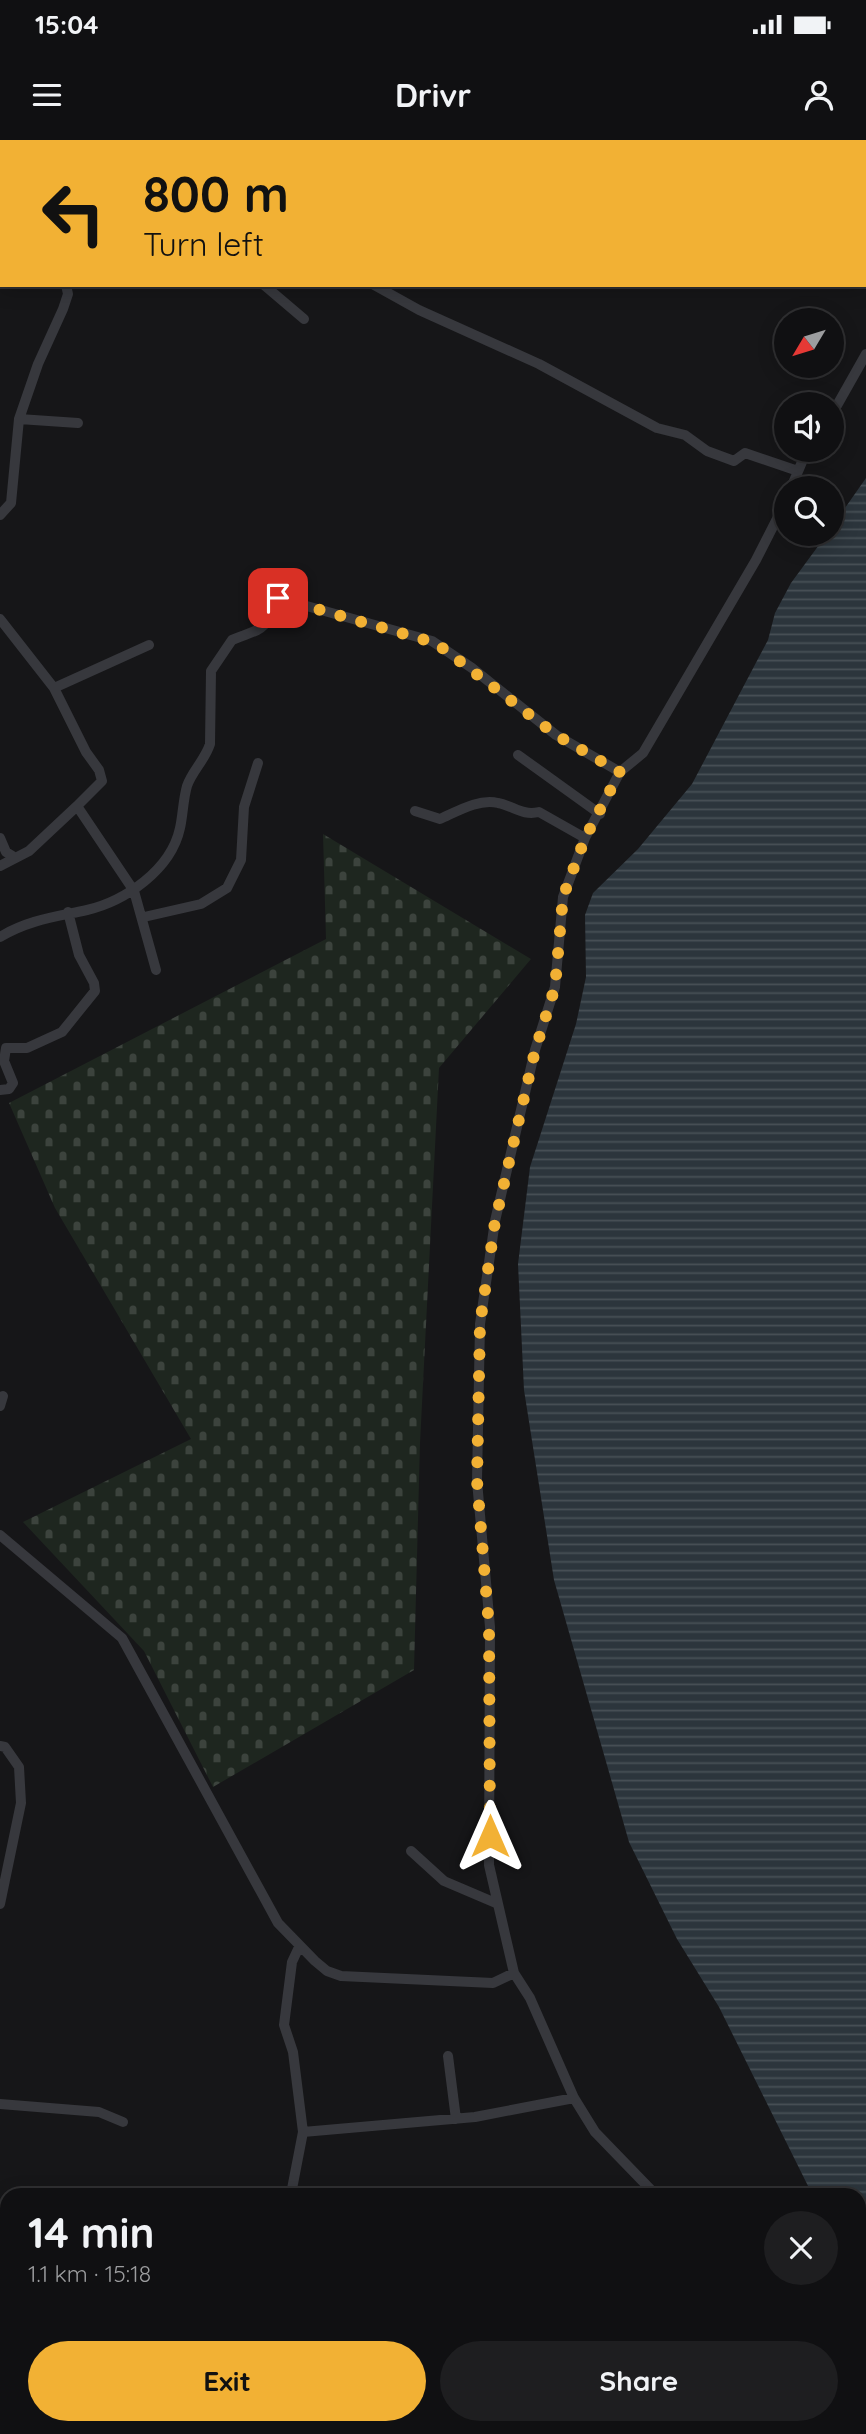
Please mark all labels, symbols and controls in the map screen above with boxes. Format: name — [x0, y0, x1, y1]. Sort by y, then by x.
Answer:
text: 15:04 — [35, 8, 98, 41]
text: Drivr — [395, 75, 471, 115]
icon: menu — [28, 76, 66, 114]
icon: person — [800, 76, 838, 114]
text: 800 m — [143, 163, 289, 224]
icon: left — [28, 168, 119, 259]
text: Turn left — [143, 224, 264, 264]
north arrow — [774, 308, 844, 378]
map controls — [774, 308, 844, 546]
button: sound — [774, 392, 844, 462]
button: search — [774, 476, 844, 546]
pin — [248, 568, 308, 628]
icon: arrive — [259, 579, 297, 617]
position arrow — [453, 1799, 527, 1873]
text: 14 min — [28, 2206, 154, 2259]
button: close — [764, 2211, 838, 2285]
text: 1.1 km · 15:18 — [28, 2259, 151, 2288]
button: Exit — [28, 2341, 426, 2421]
button: Share — [440, 2341, 838, 2421]

